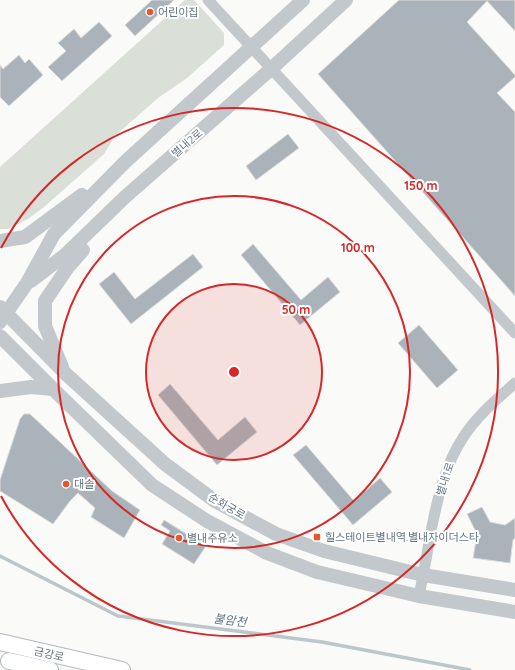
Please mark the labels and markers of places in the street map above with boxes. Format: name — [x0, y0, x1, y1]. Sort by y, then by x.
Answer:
place label: 어린이집 — [158, 5, 198, 19]
marker: 어린이집 — [145, 7, 155, 17]
centre of rings — [227, 365, 241, 379]
place label: 대솔 — [74, 477, 94, 491]
marker: 대솔 — [61, 479, 71, 489]
place label: 힐스테이트별내역.별내자이더스타 — [325, 530, 479, 544]
place label: 별내주유소 — [187, 531, 238, 545]
marker: 힐스테이트별내역.별내자이더스타 — [312, 532, 322, 542]
marker: 별내주유소 — [174, 533, 184, 543]

